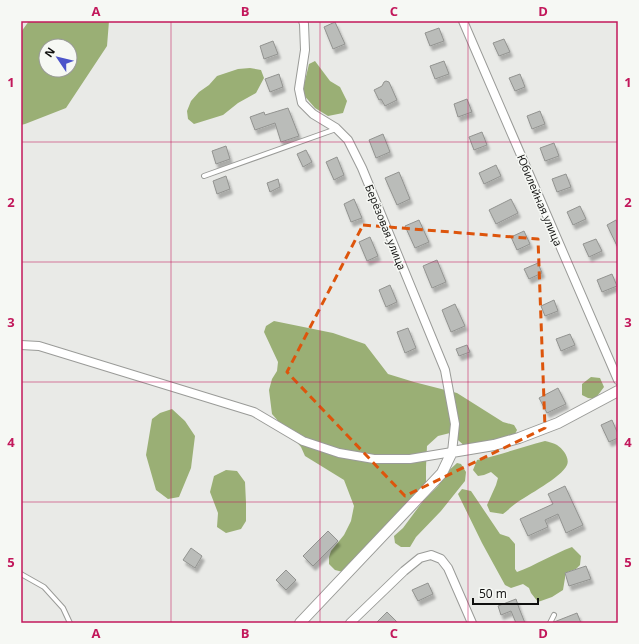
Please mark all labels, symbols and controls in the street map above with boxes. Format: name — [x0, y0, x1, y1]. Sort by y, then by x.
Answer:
text: A — [92, 2, 101, 20]
text: B — [241, 2, 250, 20]
text: C — [390, 2, 398, 20]
text: D — [538, 2, 548, 20]
north arrow — [38, 38, 78, 78]
text: N — [41, 44, 58, 60]
text: 1 — [7, 73, 15, 91]
text: 1 — [624, 73, 632, 91]
street label: Юбилейная улица — [514, 152, 566, 248]
street label: Берёзовая улица — [362, 182, 410, 272]
text: 2 — [7, 193, 15, 211]
text: 2 — [624, 193, 632, 211]
text: 3 — [7, 313, 15, 331]
text: 3 — [624, 313, 632, 331]
text: 4 — [7, 433, 15, 451]
text: 4 — [624, 433, 632, 451]
text: 5 — [7, 553, 15, 571]
text: 5 — [624, 553, 632, 571]
scale bar — [473, 580, 538, 606]
text: 50 m — [479, 585, 507, 602]
text: A — [92, 624, 101, 642]
text: B — [241, 624, 250, 642]
text: C — [390, 624, 398, 642]
text: D — [538, 624, 548, 642]

